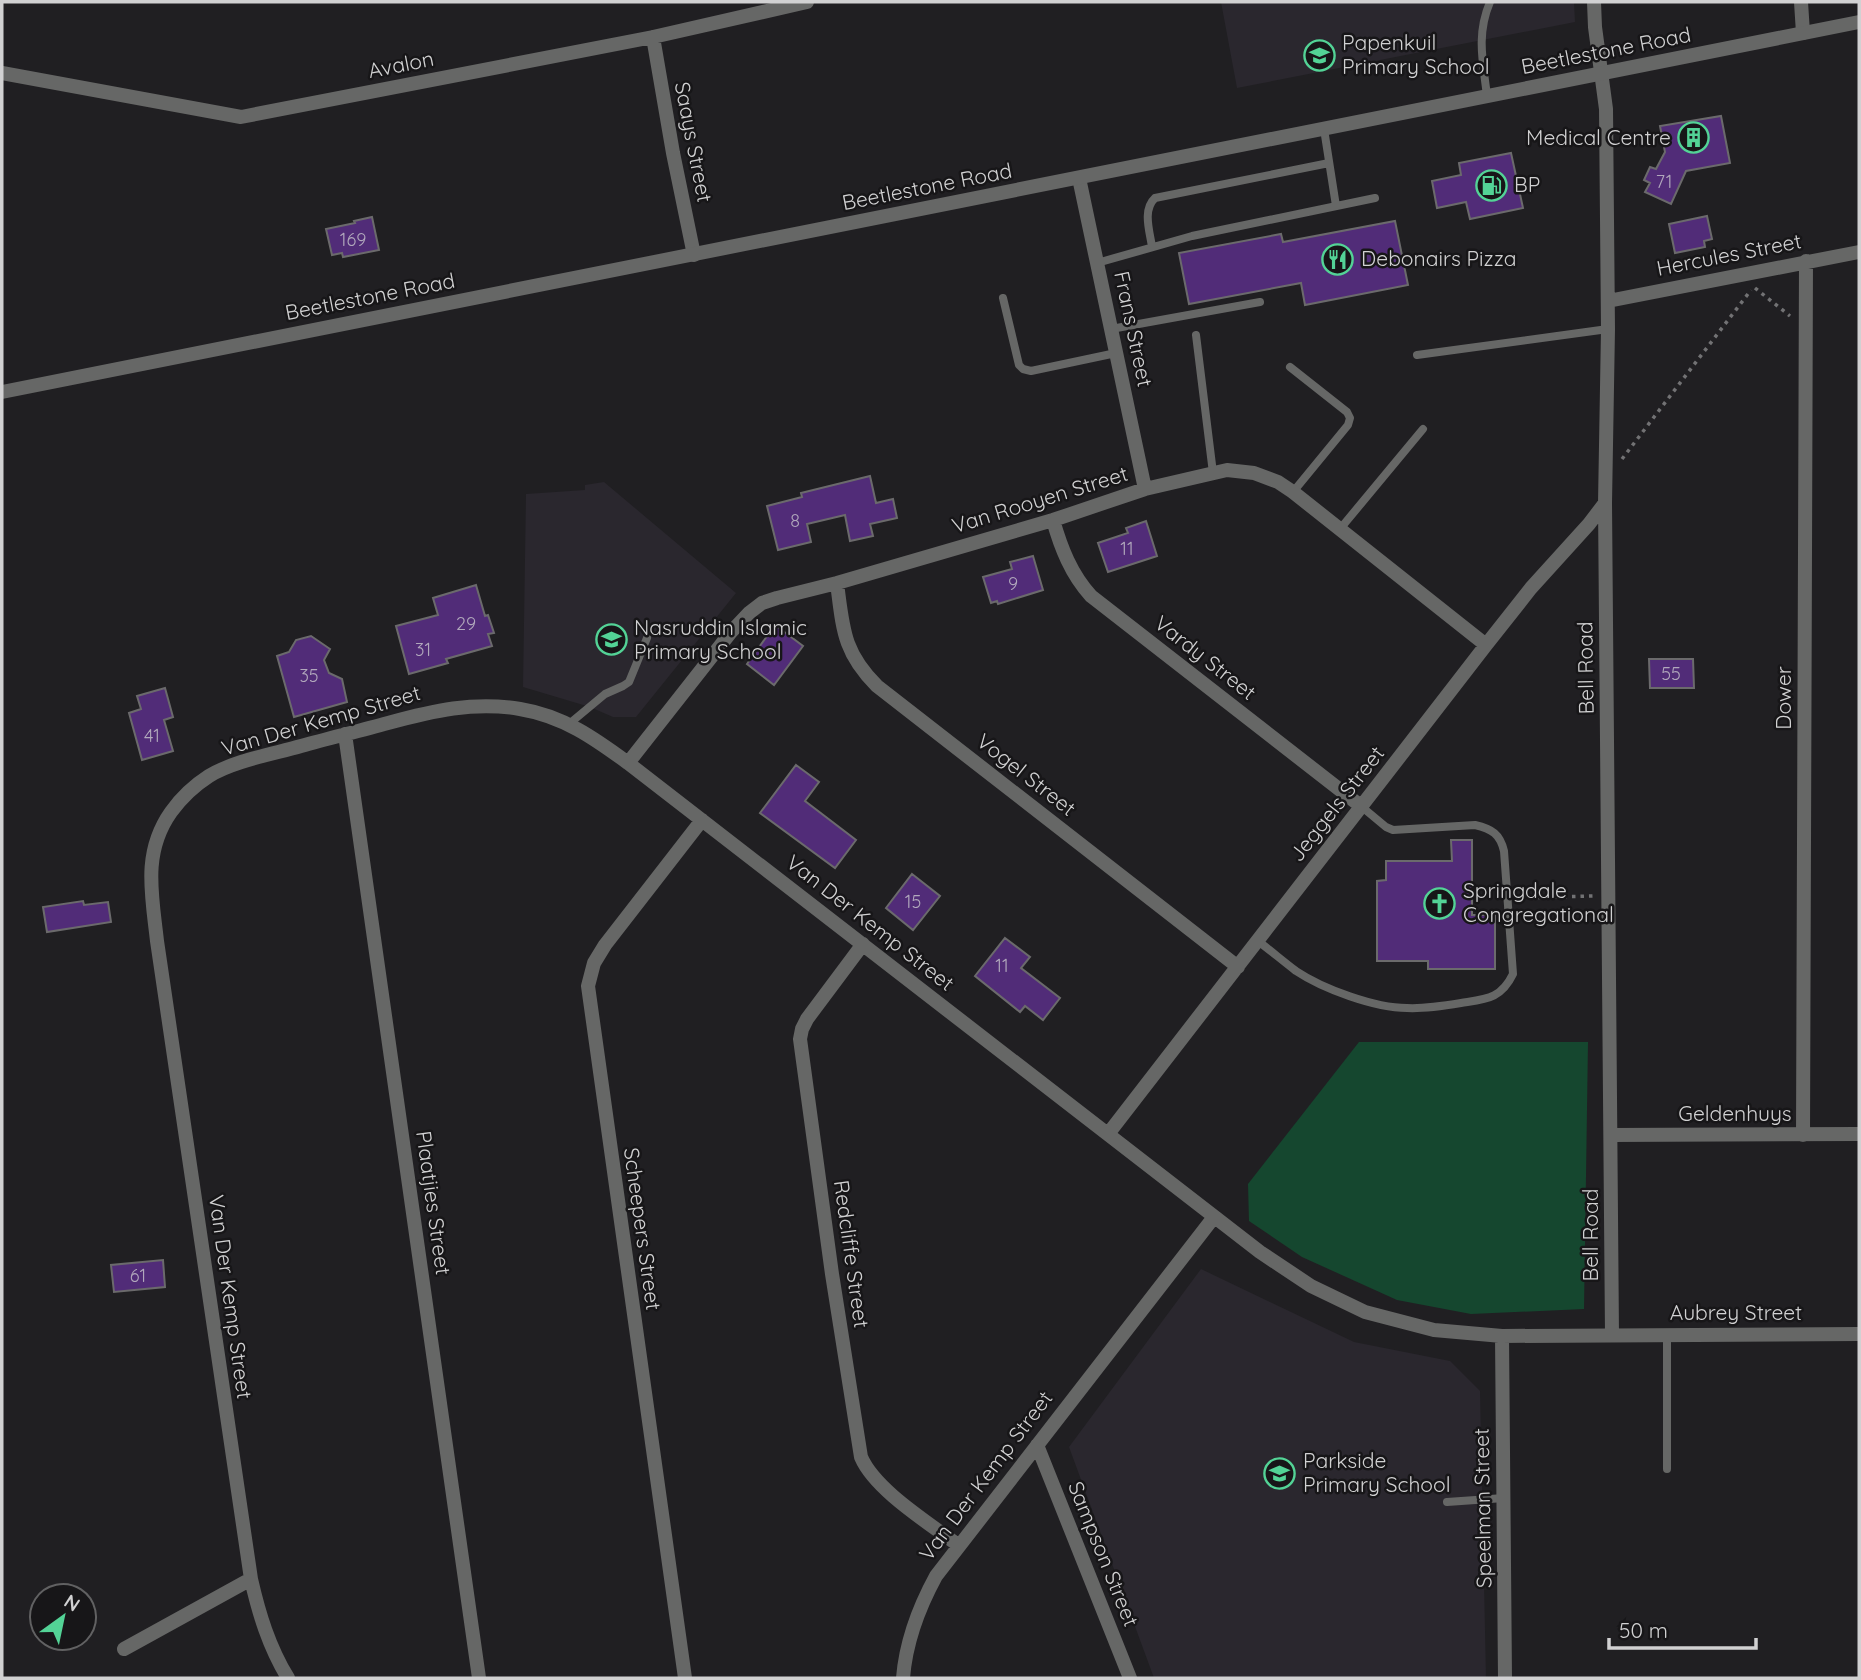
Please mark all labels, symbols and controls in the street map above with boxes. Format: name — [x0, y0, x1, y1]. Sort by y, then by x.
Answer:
street label: Beetlestone Road — [1519, 21, 1693, 79]
place label: Papenkuil Primary School — [1342, 29, 1490, 79]
school or university icon: Papenkuil Primary School — [1302, 38, 1336, 72]
street label: Avalon — [366, 45, 436, 83]
street label: Saays Street — [670, 79, 718, 204]
building icon: Medical Centre — [1677, 121, 1711, 155]
place label: Medical Centre — [1526, 124, 1671, 150]
street label: Beetlestone Road — [840, 157, 1014, 215]
fuel station icon: BP — [1474, 168, 1508, 202]
house number: 71 — [1656, 170, 1672, 193]
place label: BP — [1514, 171, 1540, 197]
street label: Hercules Street — [1654, 227, 1803, 281]
house number: 169 — [340, 228, 366, 251]
restaurant icon: Debonairs Pizza — [1321, 242, 1355, 276]
place label: Debonairs Pizza — [1361, 245, 1516, 271]
street label: Beetlestone Road — [283, 267, 457, 325]
street label: Frans Street — [1109, 269, 1159, 389]
street label: Van Rooyen Street — [949, 460, 1131, 538]
house number: 8 — [790, 509, 800, 532]
house number: 11 — [1120, 537, 1134, 560]
house number: 9 — [1008, 572, 1018, 595]
street label: Vardy Street — [1150, 609, 1262, 705]
house number: 29 — [456, 612, 476, 635]
place label: Nasruddin Islamic Primary School — [634, 614, 807, 664]
street label: Bell Road — [1571, 621, 1599, 715]
school or university icon: Nasruddin Islamic Primary School — [594, 623, 628, 657]
house number: 31 — [415, 638, 431, 661]
house number: 55 — [1661, 662, 1681, 685]
house number: 35 — [299, 664, 319, 687]
street label: Dower — [1770, 666, 1796, 730]
street label: Van Der Kemp Street — [218, 679, 423, 761]
house number: 41 — [144, 724, 160, 747]
street label: Vogel Street — [972, 727, 1081, 821]
street label: Jeggels Street — [1283, 741, 1389, 866]
street label: Van Der Kemp Street — [782, 849, 960, 996]
place label: Springdale Congregational — [1463, 877, 1614, 927]
church icon: Springdale Congregational — [1423, 886, 1457, 920]
house number: 15 — [905, 890, 921, 913]
house number: 11 — [995, 954, 1009, 977]
street label: Geldenhuys — [1678, 1100, 1792, 1126]
street label: Plaatjies Street — [411, 1129, 457, 1277]
street label: Scheepers Street — [619, 1146, 667, 1312]
street label: Redcliffe Street — [829, 1178, 875, 1329]
street label: Bell Road — [1577, 1188, 1603, 1282]
street label: Van Der Kemp Street — [204, 1193, 258, 1401]
house number: 61 — [130, 1264, 146, 1287]
street label: Aubrey Street — [1670, 1299, 1802, 1325]
street label: Van Der Kemp Street — [913, 1385, 1058, 1565]
street label: Speelman Street — [1468, 1428, 1496, 1588]
place label: Parkside Primary School — [1303, 1447, 1451, 1497]
school or university icon: Parkside Primary School — [1263, 1456, 1297, 1490]
street label: Sampson Street — [1063, 1477, 1145, 1630]
north arrow — [28, 1582, 98, 1652]
text: N — [60, 1589, 85, 1617]
scale bar — [1609, 1606, 1756, 1650]
text: 50 m — [1619, 1617, 1668, 1643]

